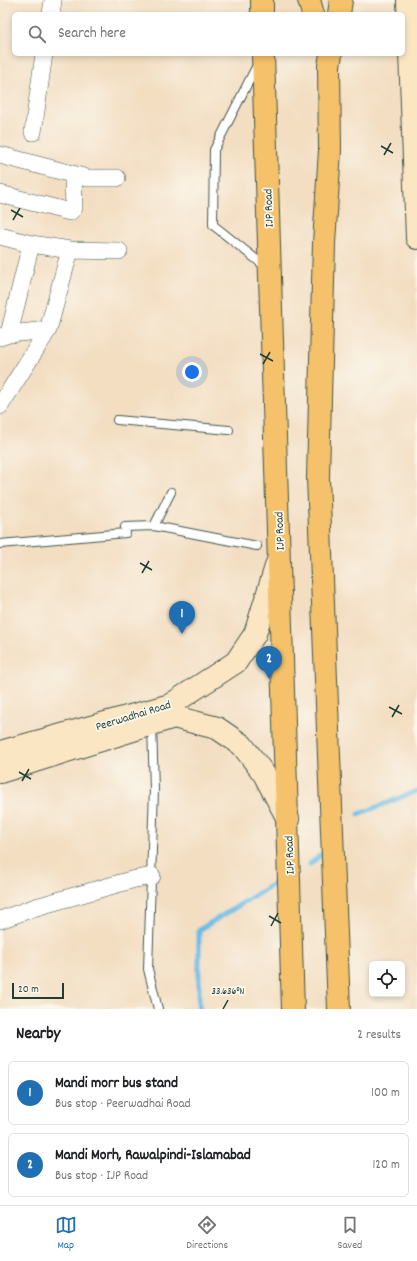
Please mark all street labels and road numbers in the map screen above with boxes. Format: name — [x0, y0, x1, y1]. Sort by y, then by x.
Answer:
street label: IJP Road — [260, 188, 279, 228]
street label: IJP Road — [271, 511, 290, 551]
street label: Peerwadhai Road — [94, 697, 173, 736]
street label: IJP Road — [281, 835, 300, 875]

